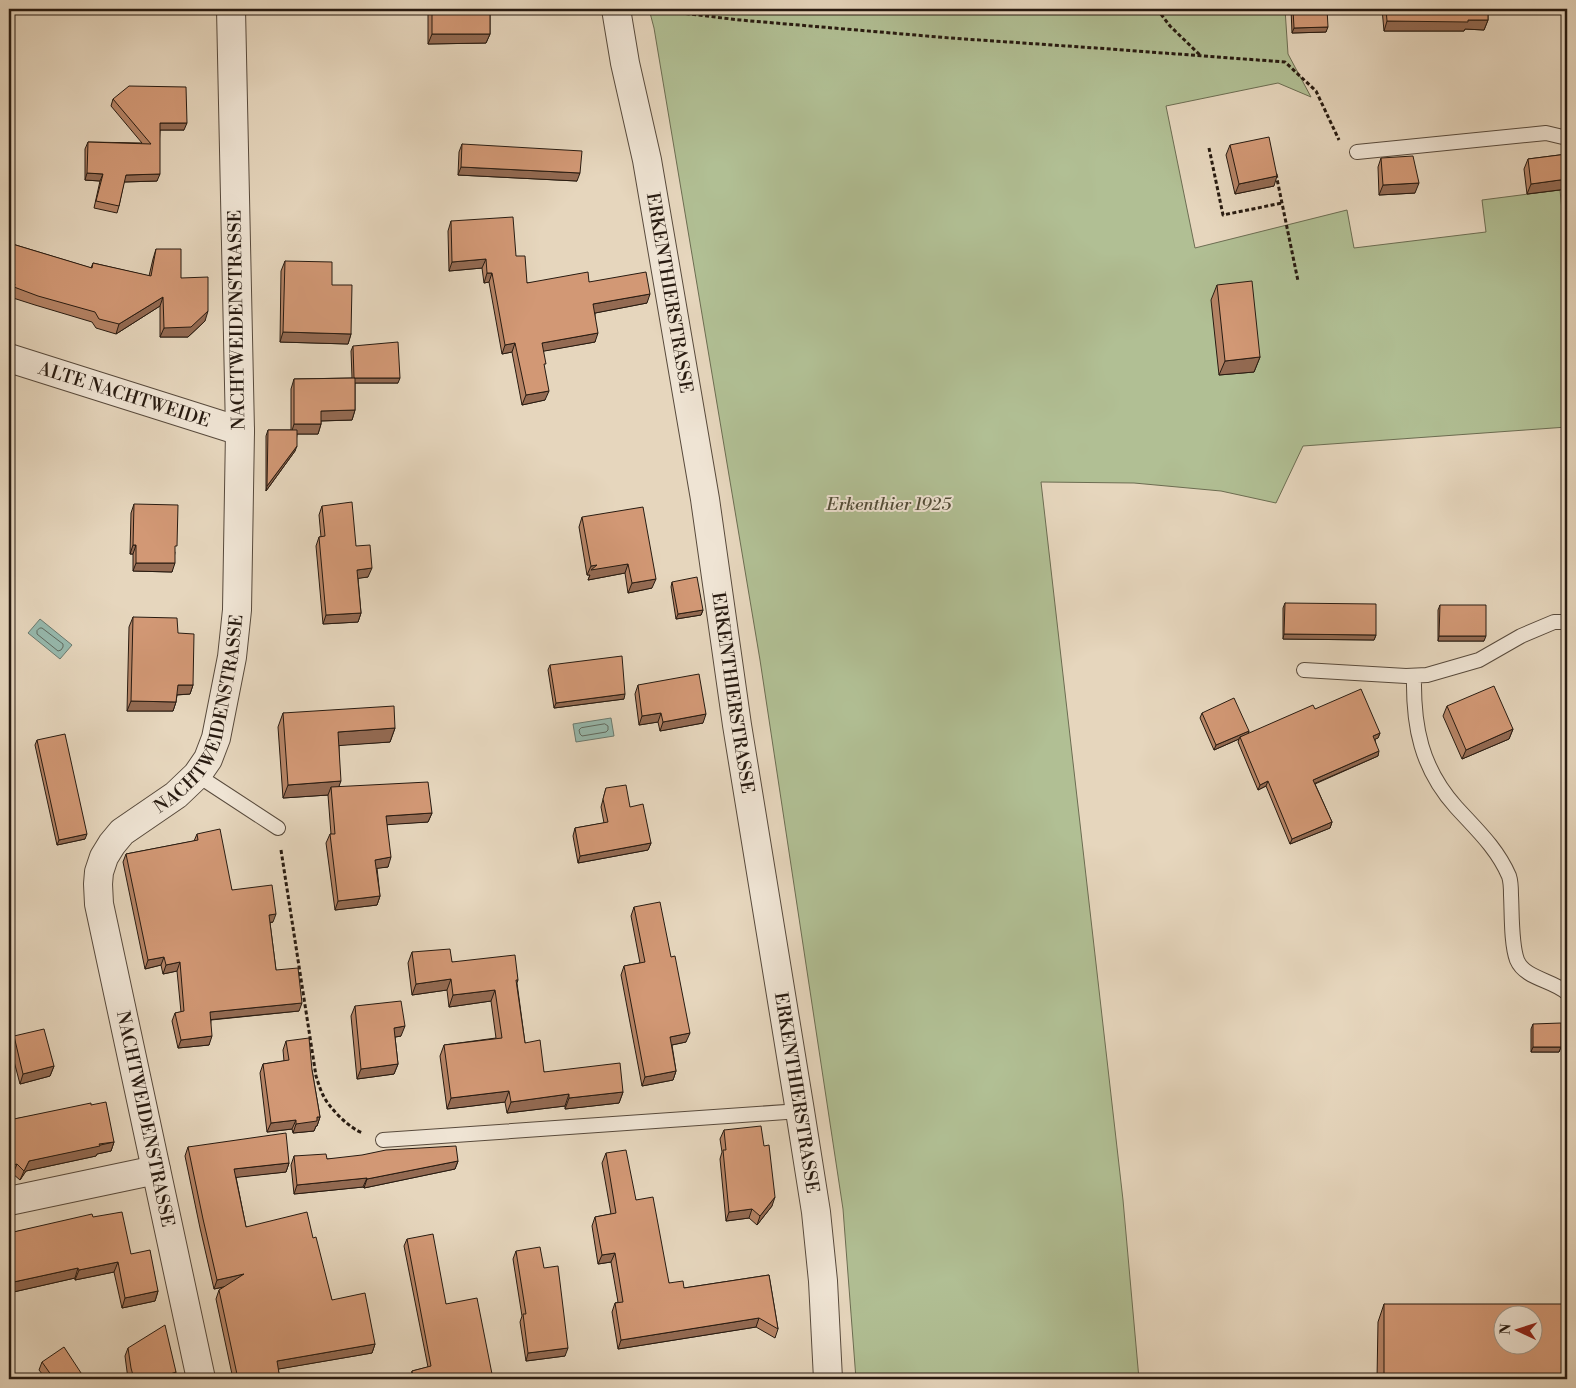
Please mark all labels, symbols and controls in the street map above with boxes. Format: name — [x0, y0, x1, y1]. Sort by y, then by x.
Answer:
street label: ERKENTHIERSTRASSE — [641, 191, 698, 395]
street label: NACHTWEIDENSTRASSE — [224, 210, 250, 430]
street label: ALTE NACHTWEIDE — [35, 356, 213, 432]
park label: Erkenthier 1925 — [825, 493, 952, 516]
street label: ERKENTHIERSTRASSE — [707, 591, 760, 795]
street label: NACHTWEIDENSTRASSE — [149, 613, 248, 818]
street label: ERKENTHIERSTRASSE — [769, 991, 824, 1195]
street label: NACHTWEIDENSTRASSE — [111, 1009, 179, 1229]
north arrow — [1494, 1306, 1544, 1356]
text: N — [1497, 1323, 1515, 1335]

